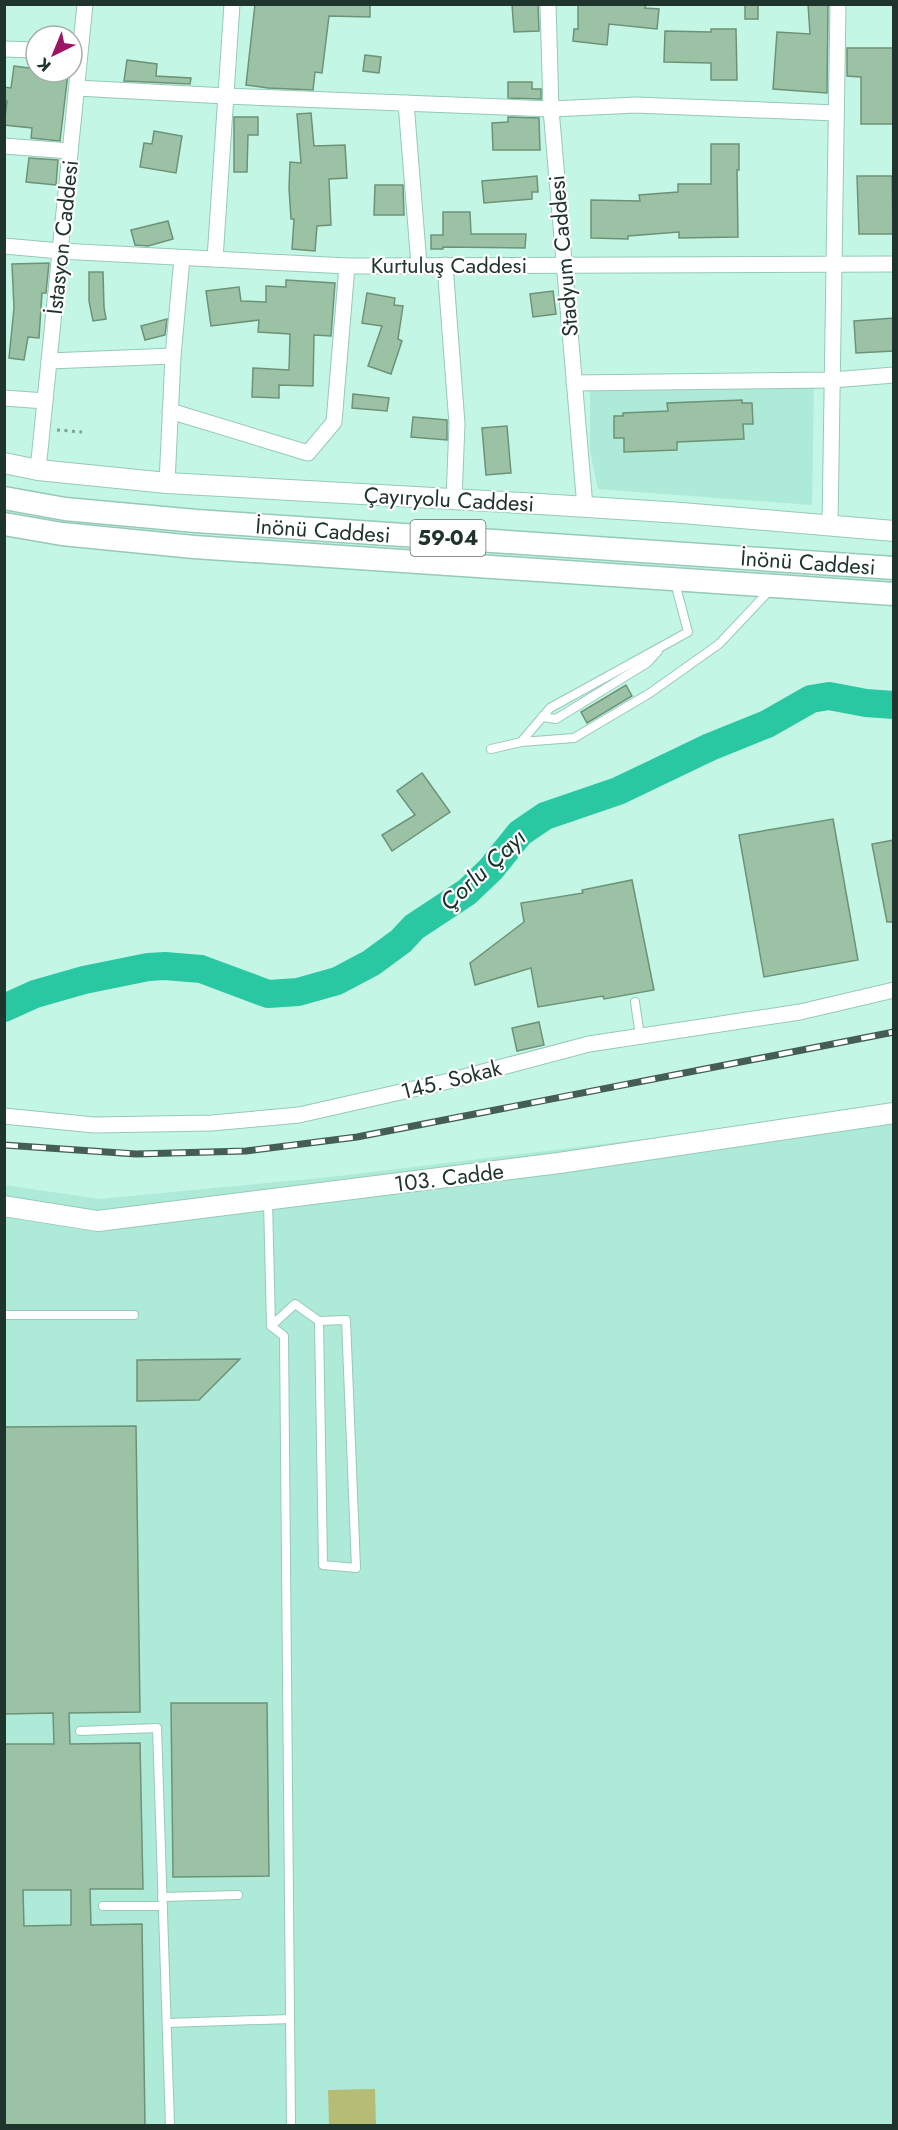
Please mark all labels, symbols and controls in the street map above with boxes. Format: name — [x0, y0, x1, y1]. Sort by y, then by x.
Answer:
north arrow — [24, 24, 84, 84]
text: K — [32, 52, 56, 77]
street label: İstasyon Caddesi — [38, 158, 86, 316]
street label: Stadyum Caddesi — [540, 174, 586, 338]
street label: Kurtuluş Caddesi — [371, 249, 527, 281]
street label: Çayıryolu Caddesi — [363, 479, 535, 519]
street label: İnönü Caddesi — [254, 509, 392, 551]
road number: 59-04 — [410, 520, 486, 556]
street label: İnönü Caddesi — [739, 541, 877, 583]
water label: Çorlu Çayı — [432, 820, 534, 919]
street label: 145. Sokak — [397, 1051, 505, 1107]
street label: 103. Cadde — [392, 1154, 506, 1200]

